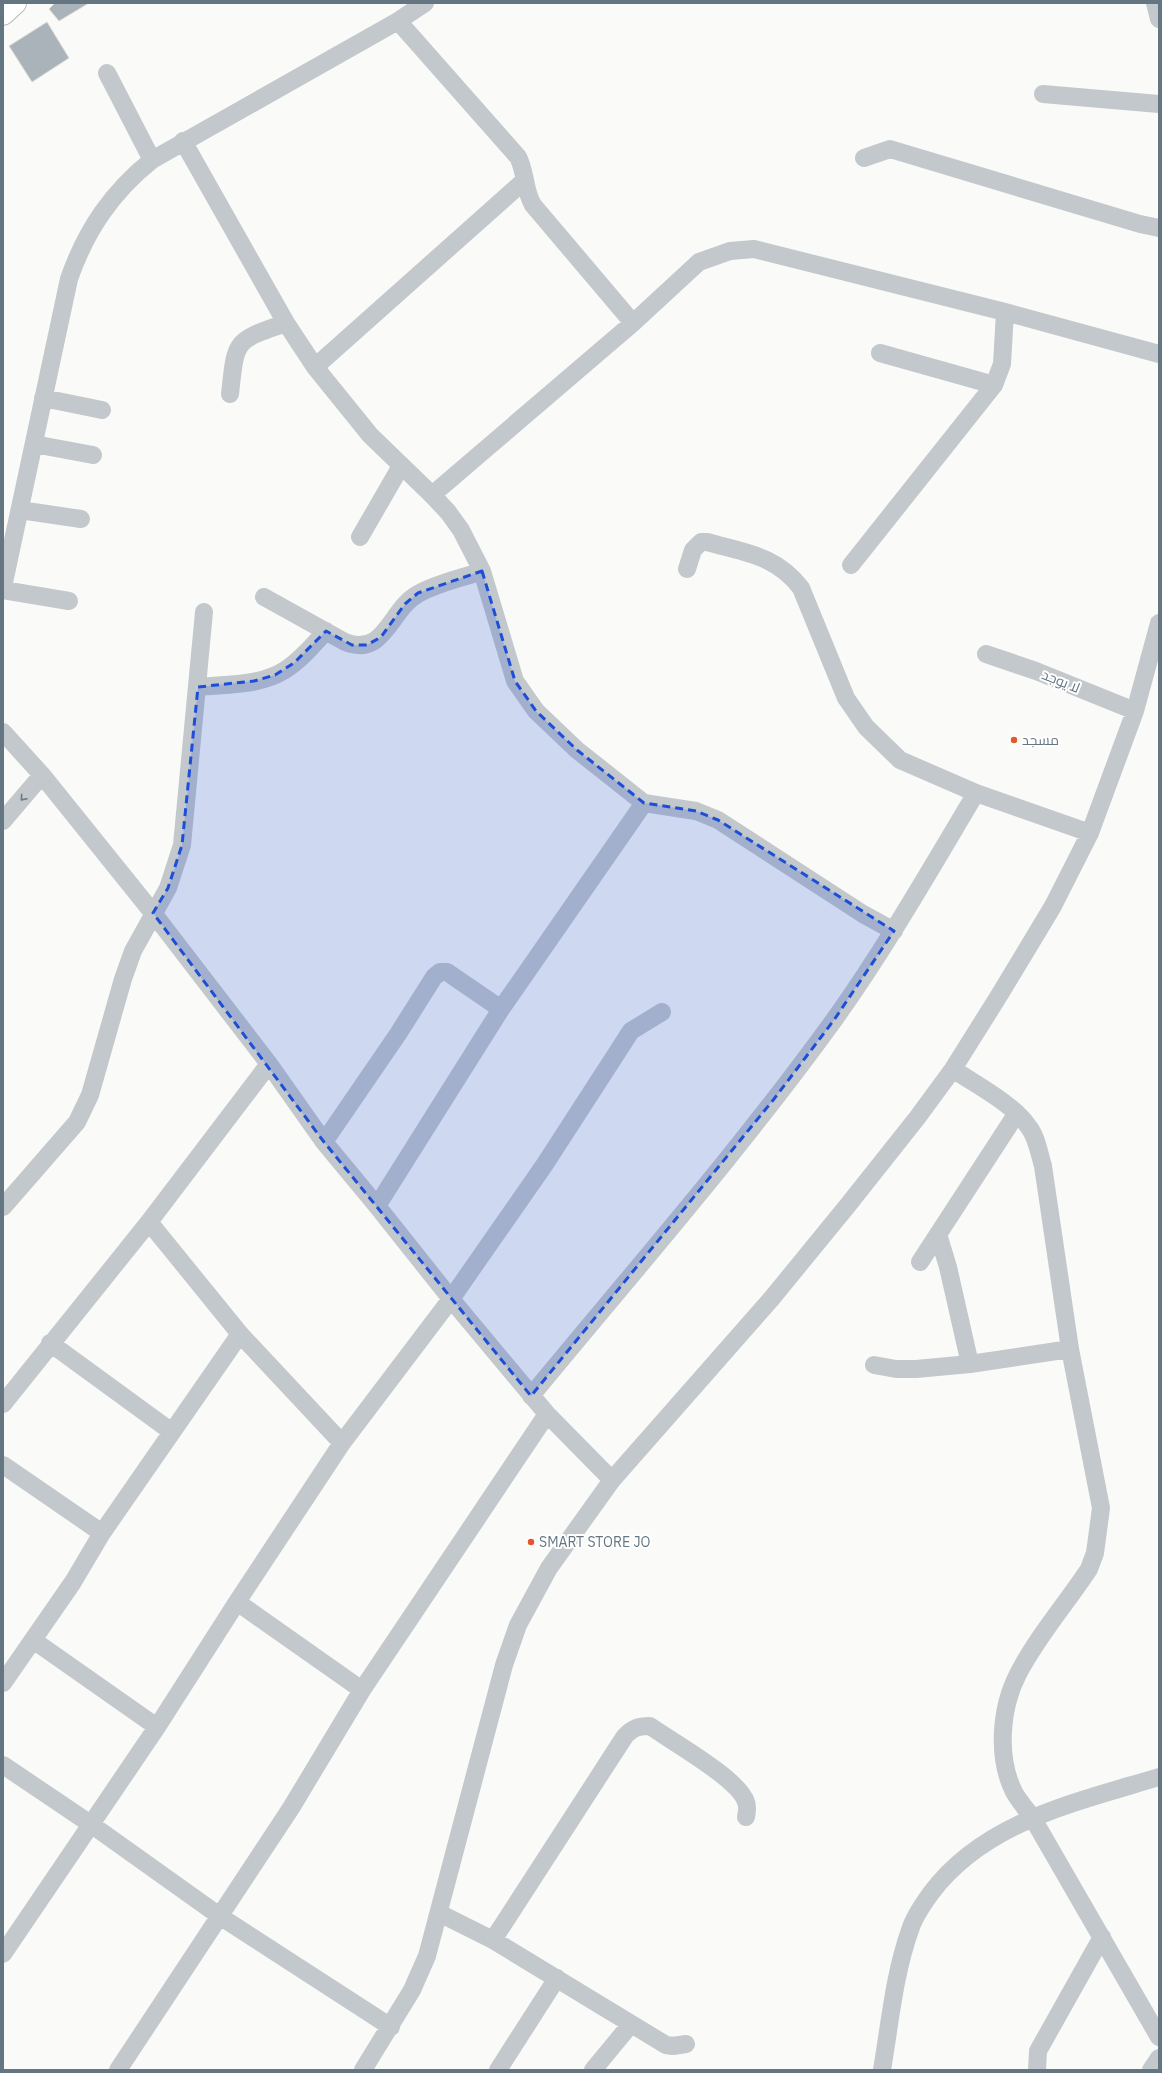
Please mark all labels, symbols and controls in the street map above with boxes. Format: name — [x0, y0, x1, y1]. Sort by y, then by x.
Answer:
street label: لا يوجد — [1039, 665, 1083, 697]
place label: مسجد — [1022, 731, 1059, 749]
marker: مسجد — [1009, 735, 1019, 745]
one-way arrow — [20, 794, 27, 801]
place label: SMART STORE JO — [539, 1533, 651, 1551]
marker: SMART STORE JO — [526, 1537, 536, 1547]

